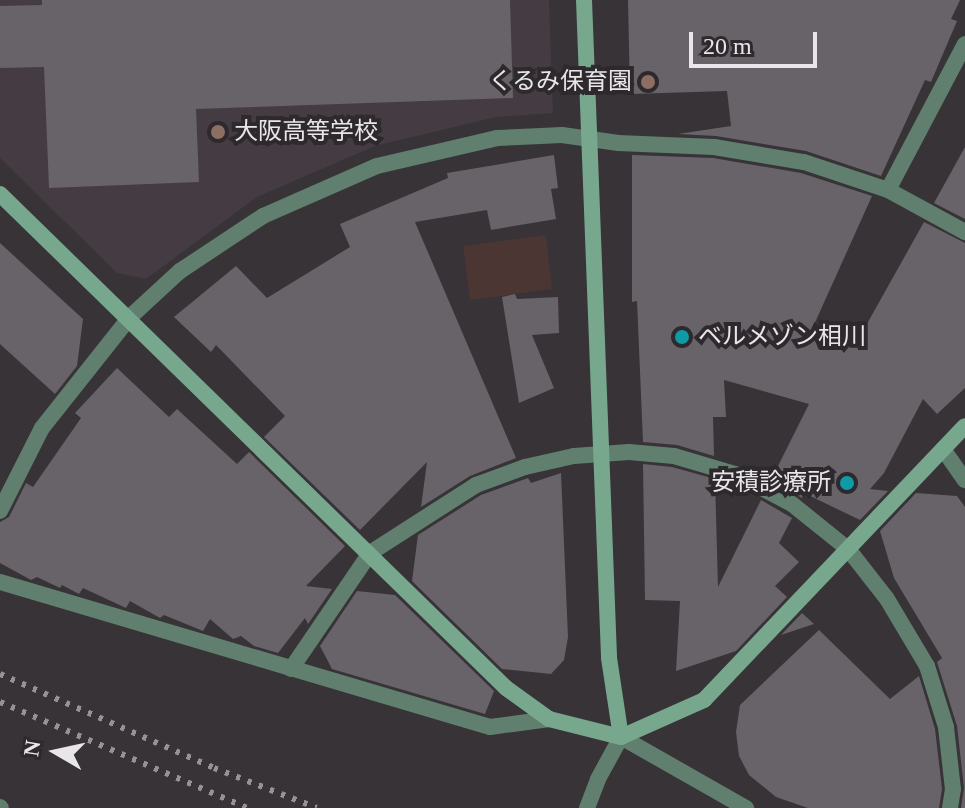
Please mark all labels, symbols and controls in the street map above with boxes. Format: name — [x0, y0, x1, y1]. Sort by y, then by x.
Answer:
scale bar — [693, 16, 821, 66]
text: 20 m — [703, 33, 752, 59]
place label: くるみ保育園 — [488, 68, 632, 96]
marker: くるみ保育園 — [639, 73, 657, 91]
place label: 大阪高等学校 — [234, 118, 378, 146]
marker: 大阪高等学校 — [209, 123, 227, 141]
place label: ベルメゾン相川 — [698, 323, 866, 351]
marker: ベルメゾン相川 — [673, 328, 691, 346]
place label: 安積診療所 — [711, 469, 831, 497]
marker: 安積診療所 — [838, 474, 856, 492]
north arrow — [16, 712, 96, 792]
text: N — [18, 738, 45, 758]

